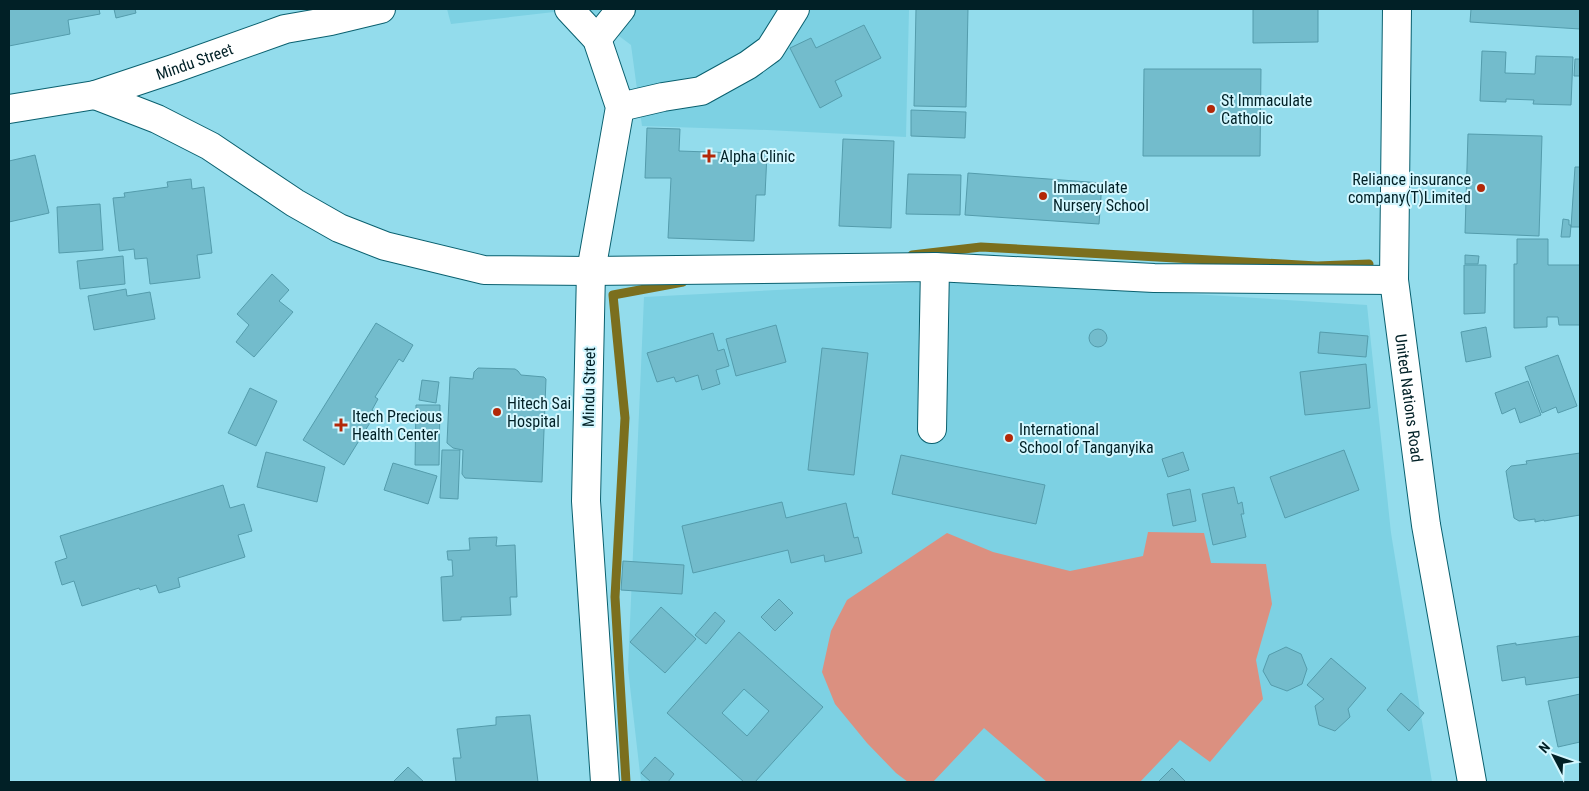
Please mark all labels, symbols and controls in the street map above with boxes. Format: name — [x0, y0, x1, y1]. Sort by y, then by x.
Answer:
street label: Mindu Street — [153, 39, 236, 84]
place label: St Immaculate Catholic — [1221, 91, 1312, 128]
marker: St Immaculate Catholic — [1205, 103, 1217, 115]
place label: Alpha Clinic — [720, 147, 795, 166]
marker: Alpha Clinic — [702, 149, 716, 163]
place label: Reliance insurance company(T)Limited — [1348, 170, 1471, 207]
place label: Immaculate Nursery School — [1053, 178, 1149, 215]
marker: Reliance insurance company(T)Limited — [1475, 182, 1487, 194]
marker: Immaculate Nursery School — [1037, 190, 1049, 202]
street label: United Nations Road — [1392, 333, 1427, 463]
street label: Mindu Street — [579, 346, 599, 427]
place label: Hitech Sai Hospital — [507, 394, 571, 431]
marker: Hitech Sai Hospital — [491, 406, 503, 418]
place label: Itech Precious Health Center — [352, 407, 442, 444]
marker: Itech Precious Health Center — [334, 418, 348, 432]
place label: International School of Tanganyika — [1019, 420, 1154, 457]
marker: International School of Tanganyika — [1003, 432, 1015, 444]
north arrow — [1529, 731, 1579, 781]
text: N — [1535, 739, 1553, 756]

